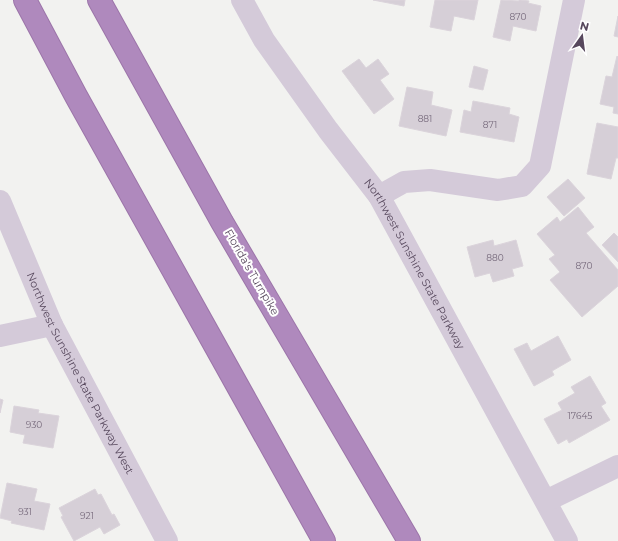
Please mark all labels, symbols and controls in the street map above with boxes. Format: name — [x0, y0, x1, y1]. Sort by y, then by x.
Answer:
house number: 870 — [510, 11, 526, 22]
north arrow — [562, 16, 602, 56]
text: N — [578, 18, 590, 34]
house number: 881 — [418, 113, 432, 124]
house number: 871 — [483, 119, 497, 130]
street label: Northwest Sunshine State Parkway — [361, 176, 468, 351]
street label: Florida's Turnpike — [222, 226, 283, 318]
house number: 880 — [486, 252, 504, 263]
house number: 870 — [576, 260, 592, 271]
street label: Northwest Sunshine State Parkway West — [24, 270, 137, 477]
house number: 17645 — [568, 410, 592, 421]
house number: 930 — [26, 419, 42, 430]
house number: 931 — [18, 506, 32, 517]
house number: 921 — [80, 510, 94, 521]

